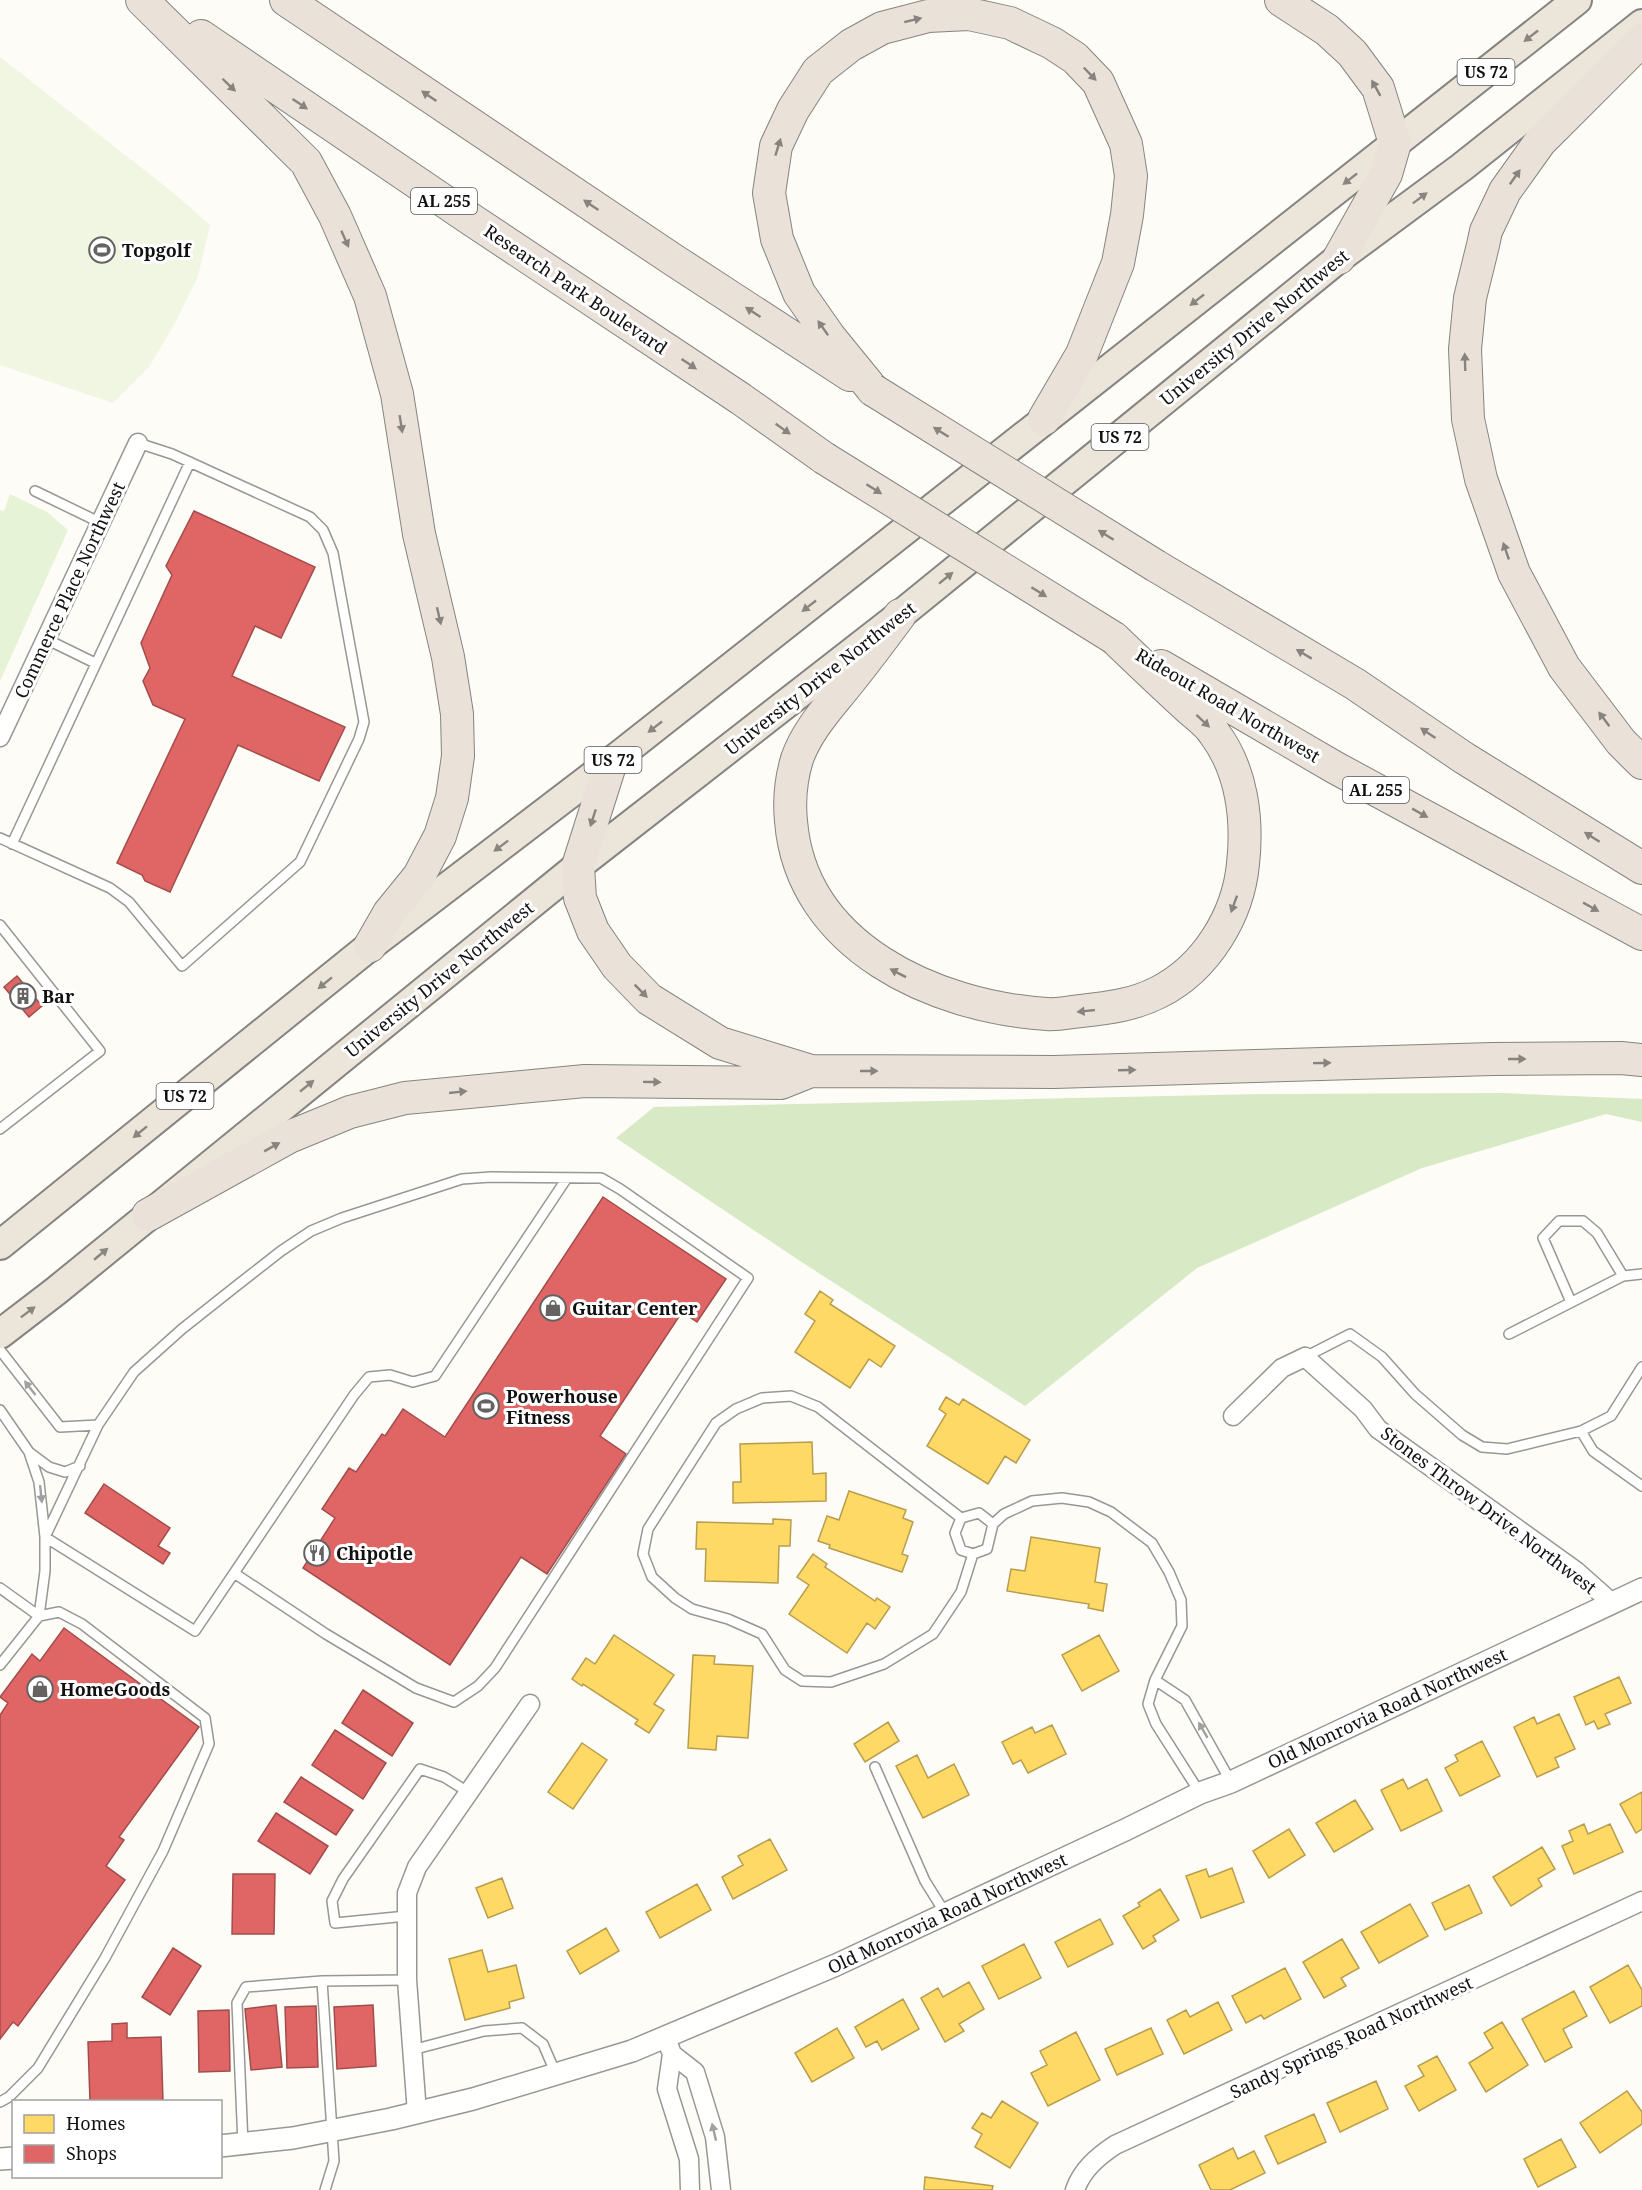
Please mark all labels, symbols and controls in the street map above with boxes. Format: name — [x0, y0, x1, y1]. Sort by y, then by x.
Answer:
one-way arrow — [903, 15, 922, 25]
one-way arrow — [1523, 30, 1539, 43]
road number: US 72 — [1458, 59, 1514, 85]
one-way arrow — [1083, 66, 1097, 80]
one-way arrow — [222, 77, 236, 91]
one-way arrow — [1371, 79, 1381, 96]
one-way arrow — [421, 91, 437, 102]
one-way arrow — [292, 98, 308, 110]
one-way arrow — [774, 137, 783, 155]
one-way arrow — [1509, 169, 1521, 185]
one-way arrow — [1342, 172, 1357, 184]
road number: AL 255 — [411, 188, 477, 214]
one-way arrow — [1411, 192, 1427, 204]
one-way arrow — [583, 200, 599, 211]
street label: Research Park Boulevard — [480, 219, 672, 359]
one-way arrow — [340, 230, 350, 248]
sports icon: Topgolf — [87, 235, 117, 265]
place label: Topgolf — [122, 238, 192, 262]
street label: University Drive Northwest — [1155, 243, 1353, 411]
one-way arrow — [1189, 294, 1205, 307]
one-way arrow — [746, 306, 762, 318]
one-way arrow — [817, 320, 829, 336]
one-way arrow — [1461, 353, 1470, 372]
one-way arrow — [681, 359, 697, 370]
one-way arrow — [397, 415, 406, 434]
one-way arrow — [774, 423, 790, 435]
road number: US 72 — [1092, 424, 1148, 450]
one-way arrow — [933, 427, 949, 438]
street label: Commerce Place Northwest — [8, 478, 130, 702]
one-way arrow — [866, 483, 882, 494]
one-way arrow — [1098, 530, 1114, 541]
one-way arrow — [1501, 542, 1511, 560]
one-way arrow — [938, 572, 954, 585]
one-way arrow — [1031, 586, 1047, 597]
street label: University Drive Northwest — [720, 596, 920, 760]
one-way arrow — [801, 600, 816, 612]
one-way arrow — [434, 607, 444, 625]
street label: Rideout Road Northwest — [1131, 642, 1325, 768]
one-way arrow — [1295, 649, 1312, 659]
one-way arrow — [1597, 711, 1610, 727]
one-way arrow — [1195, 714, 1209, 728]
one-way arrow — [648, 720, 663, 732]
one-way arrow — [1420, 727, 1436, 739]
road number: US 72 — [584, 747, 642, 773]
road number: AL 255 — [1343, 777, 1409, 803]
one-way arrow — [1412, 808, 1429, 818]
one-way arrow — [588, 809, 597, 827]
one-way arrow — [1584, 832, 1600, 843]
one-way arrow — [493, 840, 509, 852]
street label: University Drive Northwest — [340, 895, 538, 1063]
one-way arrow — [1229, 895, 1239, 913]
one-way arrow — [1583, 901, 1599, 912]
one-way arrow — [889, 968, 906, 978]
one-way arrow — [317, 977, 332, 989]
building icon: Bar — [8, 981, 38, 1011]
one-way arrow — [633, 983, 647, 997]
place label: Bar — [42, 984, 75, 1008]
one-way arrow — [1076, 1006, 1095, 1016]
one-way arrow — [1507, 1054, 1526, 1064]
one-way arrow — [1312, 1059, 1331, 1068]
one-way arrow — [1117, 1065, 1136, 1074]
one-way arrow — [860, 1067, 879, 1076]
one-way arrow — [643, 1078, 662, 1087]
one-way arrow — [299, 1080, 314, 1093]
road number: US 72 — [156, 1083, 213, 1109]
one-way arrow — [449, 1088, 468, 1097]
one-way arrow — [133, 1126, 148, 1138]
one-way arrow — [264, 1142, 281, 1152]
one-way arrow — [93, 1248, 108, 1261]
shop icon: Guitar Center — [538, 1293, 568, 1323]
place label: Guitar Center — [572, 1296, 698, 1320]
one-way arrow — [20, 1306, 36, 1319]
one-way arrow — [25, 1381, 37, 1396]
place label: Powerhouse Fitness — [506, 1384, 618, 1429]
sports icon: Powerhouse Fitness — [471, 1391, 501, 1421]
street label: Stones Throw Drive Northwest — [1376, 1421, 1602, 1599]
one-way arrow — [36, 1484, 46, 1503]
restaurant icon: Chipotle — [302, 1538, 332, 1568]
place label: Chipotle — [336, 1541, 413, 1565]
street label: Old Monrovia Road Northwest — [1263, 1642, 1511, 1774]
shop icon: HomeGoods — [25, 1674, 55, 1704]
place label: HomeGoods — [60, 1677, 170, 1701]
one-way arrow — [1197, 1722, 1208, 1738]
street label: Old Monrovia Road Northwest — [823, 1847, 1071, 1979]
street label: Sandy Springs Road Northwest — [1226, 1970, 1476, 2104]
legend — [12, 2100, 222, 2178]
text: Homes — [66, 2111, 125, 2135]
one-way arrow — [708, 2123, 718, 2141]
text: Shops — [66, 2141, 117, 2165]

